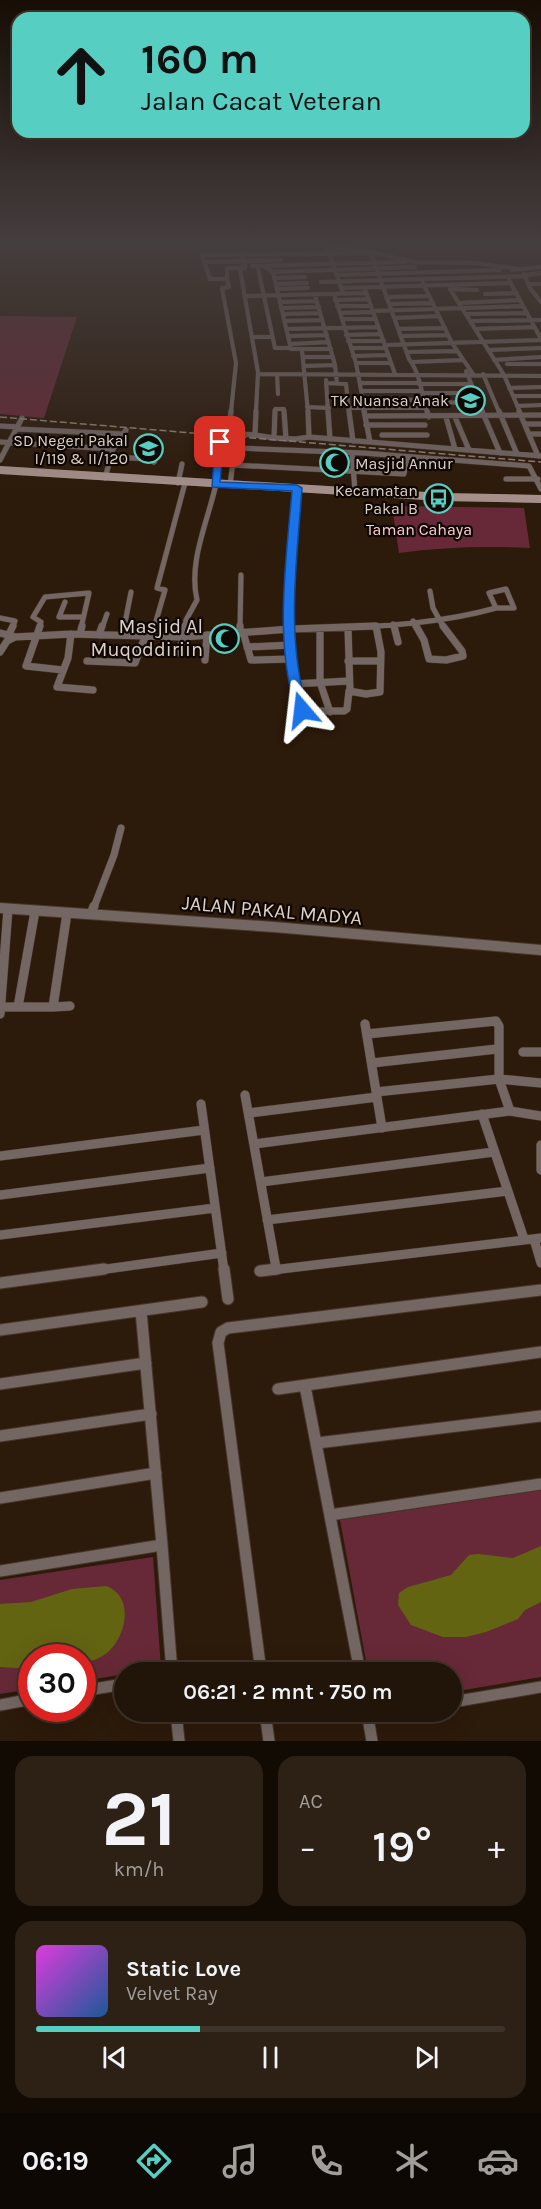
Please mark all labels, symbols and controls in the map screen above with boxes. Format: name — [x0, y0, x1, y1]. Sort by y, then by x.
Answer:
text: 160 m — [141, 34, 259, 84]
icon: ahead — [42, 36, 120, 114]
text: Jalan Cacat Veteran — [141, 85, 382, 117]
school or university icon: TK Nuansa Anak — [454, 384, 486, 416]
place label: TK Nuansa Anak — [331, 391, 449, 410]
pin — [194, 416, 245, 467]
icon: arrive — [203, 425, 236, 458]
place label: SD Negeri Pakal I/119 & II/120 — [13, 431, 128, 468]
school or university icon: SD Negeri Pakal I/119 & II/120 — [133, 433, 165, 465]
mosque icon: Masjid Annur — [318, 447, 350, 479]
place label: Masjid Annur — [355, 454, 453, 473]
place label: Kecamatan Pakal B — [335, 481, 418, 518]
bus stop icon: Kecamatan Pakal B — [423, 483, 455, 515]
park label: Taman Cahaya — [366, 520, 472, 539]
place label: Masjid Al Muqoddiriin — [90, 615, 203, 661]
mosque icon: Masjid Al Muqoddiriin — [208, 622, 240, 654]
position arrow — [270, 678, 334, 742]
street label: JALAN PAKAL MADYA — [181, 891, 363, 930]
speed limit sign: 30 — [18, 1644, 96, 1722]
text: 06:21 · 2 mnt · 750 m — [183, 1679, 393, 1705]
text: 21 — [102, 1773, 177, 1865]
text: AC — [299, 1790, 323, 1813]
text: 19° — [372, 1820, 432, 1872]
text: − — [299, 1828, 316, 1866]
text: + — [488, 1828, 505, 1866]
text: km/h — [114, 1858, 164, 1881]
text: Static Love — [126, 1956, 241, 1982]
text: Velvet Ray — [126, 1982, 218, 2005]
icon: previous — [98, 2041, 131, 2074]
icon: pause — [254, 2041, 287, 2074]
icon: next — [410, 2041, 443, 2074]
icon: directions — [133, 2140, 175, 2182]
icon: music — [219, 2140, 261, 2182]
icon: phone — [305, 2140, 347, 2182]
icon: climate — [391, 2140, 433, 2182]
icon: car — [477, 2140, 519, 2182]
text: 06:19 — [22, 2145, 89, 2177]

